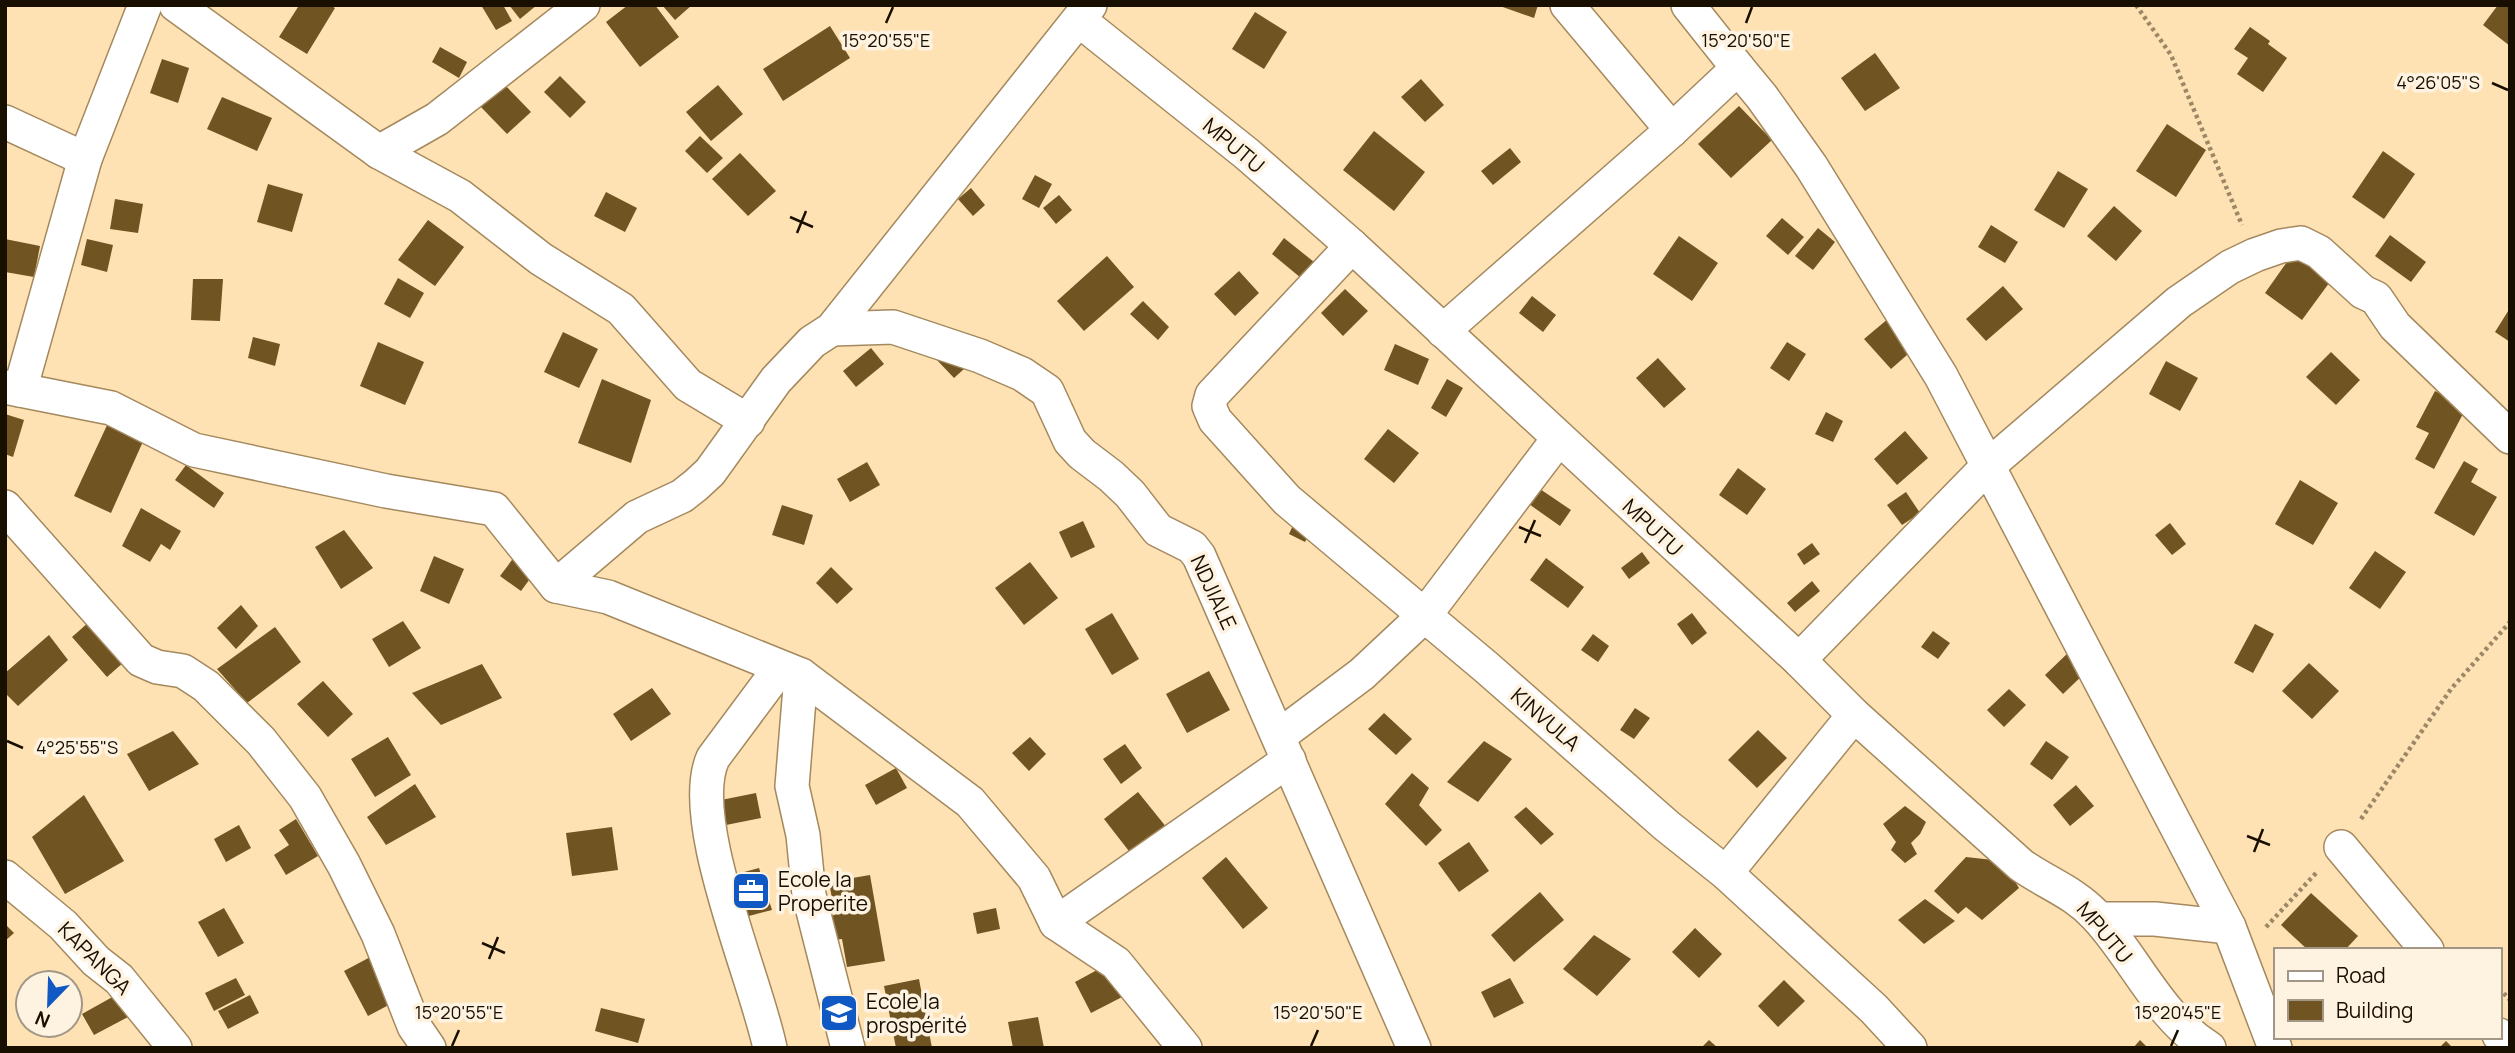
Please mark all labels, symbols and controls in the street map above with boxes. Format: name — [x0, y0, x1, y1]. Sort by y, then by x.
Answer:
text: 15°20'55"E — [842, 28, 930, 52]
text: 15°20'50"E — [1701, 28, 1791, 52]
text: 4°26'05"S — [2396, 70, 2480, 94]
street label: MPUTU — [1197, 111, 1271, 179]
street label: MPUTU — [1617, 492, 1689, 562]
street label: NDJIALE — [1185, 550, 1243, 634]
street label: KINVULA — [1505, 681, 1587, 757]
text: 4°25'55"S — [36, 735, 118, 759]
place label: Ecole la Properite — [778, 865, 868, 917]
office icon: Ecole la Properite — [730, 870, 772, 912]
street label: MPUTU — [2071, 895, 2139, 969]
street label: KAPANGA — [52, 915, 138, 1001]
legend — [2274, 948, 2501, 1039]
text: Road — [2336, 961, 2386, 989]
north arrow — [14, 969, 84, 1039]
place label: Ecole la prospérité — [866, 987, 967, 1039]
school or university icon: Ecole la prospérité — [818, 992, 860, 1034]
text: Building — [2336, 996, 2413, 1024]
text: 15°20'55"E — [415, 1000, 503, 1024]
text: 15°20'50"E — [1273, 1000, 1363, 1024]
text: 15°20'45"E — [2135, 1000, 2221, 1024]
text: N — [31, 1005, 54, 1034]

